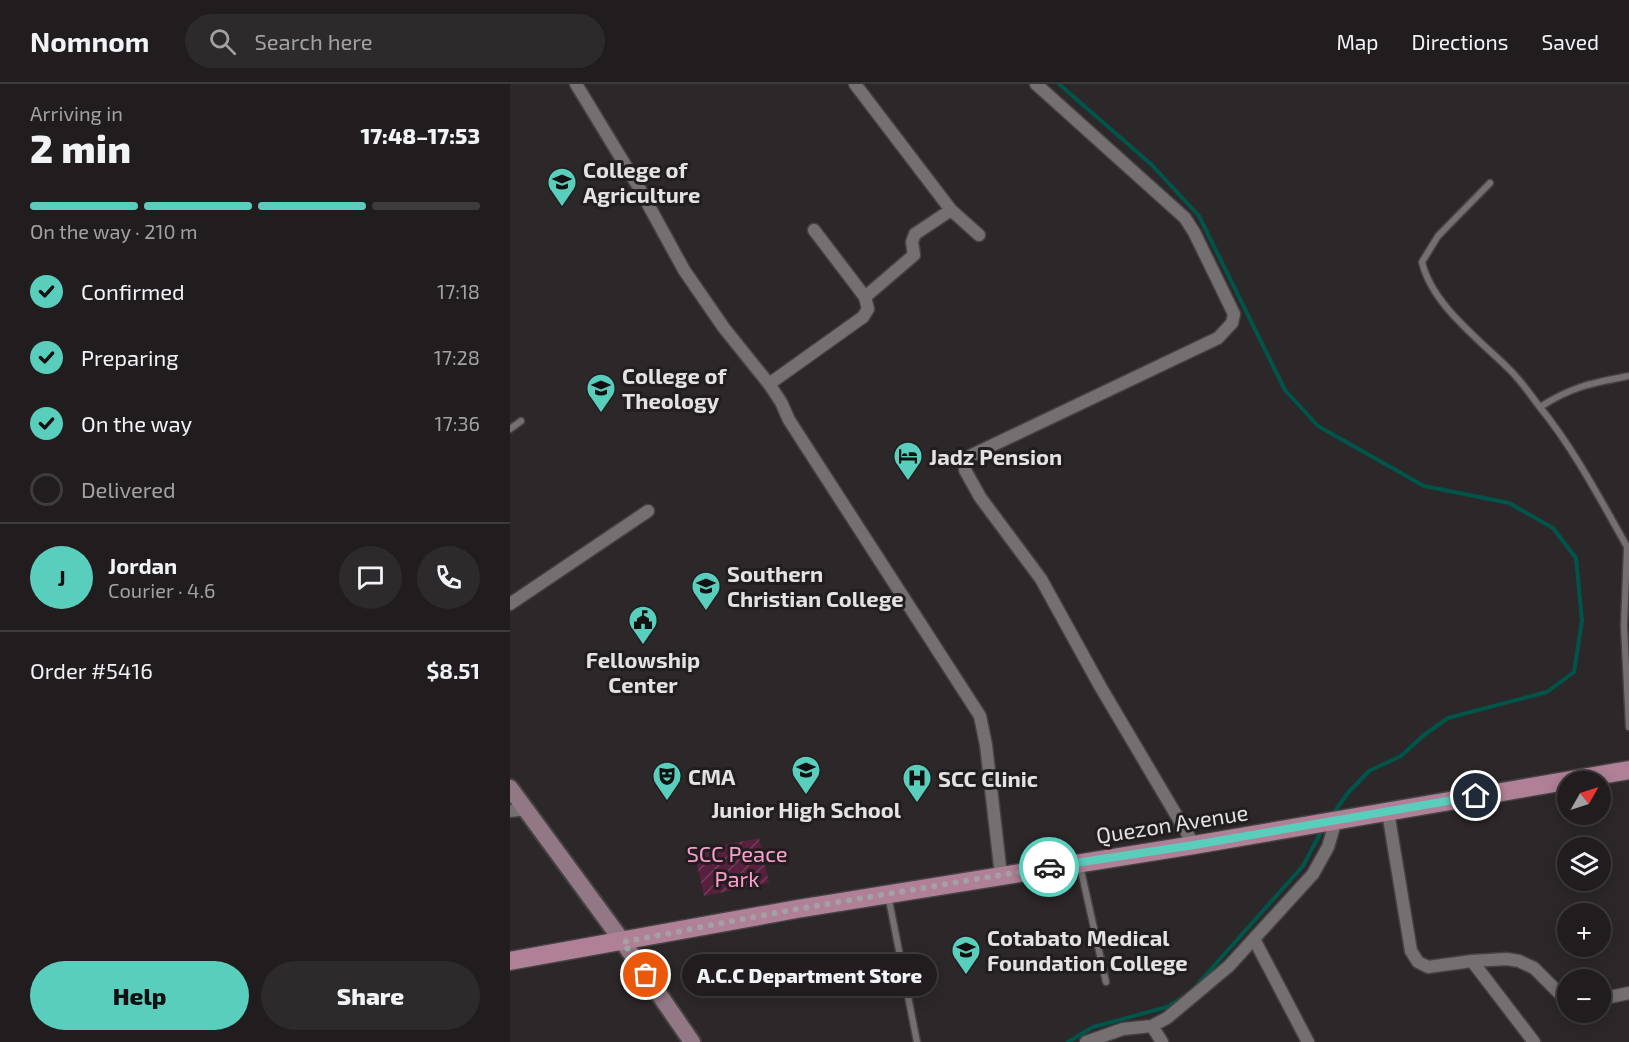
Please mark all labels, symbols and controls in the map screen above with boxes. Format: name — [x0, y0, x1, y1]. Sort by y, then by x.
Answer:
search box — [185, 14, 605, 68]
text: Nomnom — [30, 24, 149, 58]
icon: search — [206, 25, 239, 58]
text: Search here — [254, 28, 373, 54]
text: Map — [1336, 29, 1379, 54]
text: Directions — [1412, 29, 1508, 54]
text: Saved — [1541, 29, 1599, 54]
text: Arriving in — [30, 101, 123, 125]
text: 17:48–17:53 — [360, 122, 480, 148]
text: 2 min — [30, 124, 131, 171]
place label: College of Agriculture — [583, 156, 700, 207]
school or university icon: College of Agriculture — [546, 166, 578, 208]
text: On the way · 210 m — [30, 219, 198, 243]
icon: check — [30, 275, 63, 308]
text: Confirmed — [81, 278, 185, 304]
text: 17:18 — [437, 279, 480, 303]
icon: check — [30, 341, 63, 374]
text: Preparing — [81, 344, 179, 370]
text: 17:28 — [434, 345, 480, 369]
place label: College of Theology — [622, 362, 728, 414]
school or university icon: College of Theology — [585, 372, 617, 414]
icon: check — [30, 407, 63, 440]
text: On the way — [81, 410, 192, 436]
text: 17:36 — [435, 411, 480, 435]
hotel icon: Jadz Pension — [892, 440, 924, 482]
place label: Jadz Pension — [929, 443, 1062, 469]
text: Delivered — [81, 476, 176, 502]
button: chat — [339, 546, 402, 609]
button: phone — [417, 546, 480, 609]
text: Jordan — [108, 552, 177, 578]
place label: Southern Christian College — [727, 560, 904, 611]
text: J — [57, 564, 66, 590]
school or university icon: Southern Christian College — [690, 570, 722, 612]
text: Courier · 4.6 — [108, 578, 215, 602]
public building icon: Fellowship Center — [627, 604, 659, 646]
place label: Fellowship Center — [586, 646, 700, 697]
text: Order #5416 — [30, 657, 153, 683]
text: $8.51 — [427, 657, 480, 683]
school or university icon: Junior High School — [790, 754, 822, 796]
theatre icon: CMA — [651, 760, 683, 802]
hospital icon: SCC Clinic — [901, 762, 933, 804]
place label: CMA — [688, 763, 736, 789]
place label: SCC Clinic — [938, 765, 1038, 791]
pin — [1450, 770, 1501, 821]
north arrow — [1557, 771, 1611, 825]
map controls — [1557, 771, 1611, 1023]
icon: home — [1459, 779, 1492, 812]
place label: Junior High School — [711, 796, 902, 822]
street label: Quezon Avenue — [1094, 798, 1250, 849]
courier — [1019, 837, 1079, 897]
button: layers — [1557, 837, 1611, 891]
park label: SCC Peace Park — [686, 840, 788, 891]
icon: car — [1033, 851, 1066, 884]
button: + — [1557, 903, 1611, 957]
place label: Cotabato Medical Foundation College — [987, 924, 1188, 975]
school or university icon: Cotabato Medical Foundation College — [950, 934, 982, 976]
pin — [620, 949, 671, 1000]
callout: A.C.C Department Store — [682, 954, 937, 996]
icon: bag — [629, 958, 662, 991]
button: Help — [30, 961, 249, 1030]
button: Share — [261, 961, 480, 1030]
text: A.C.C Department Store — [697, 963, 922, 987]
button: − — [1557, 969, 1611, 1023]

